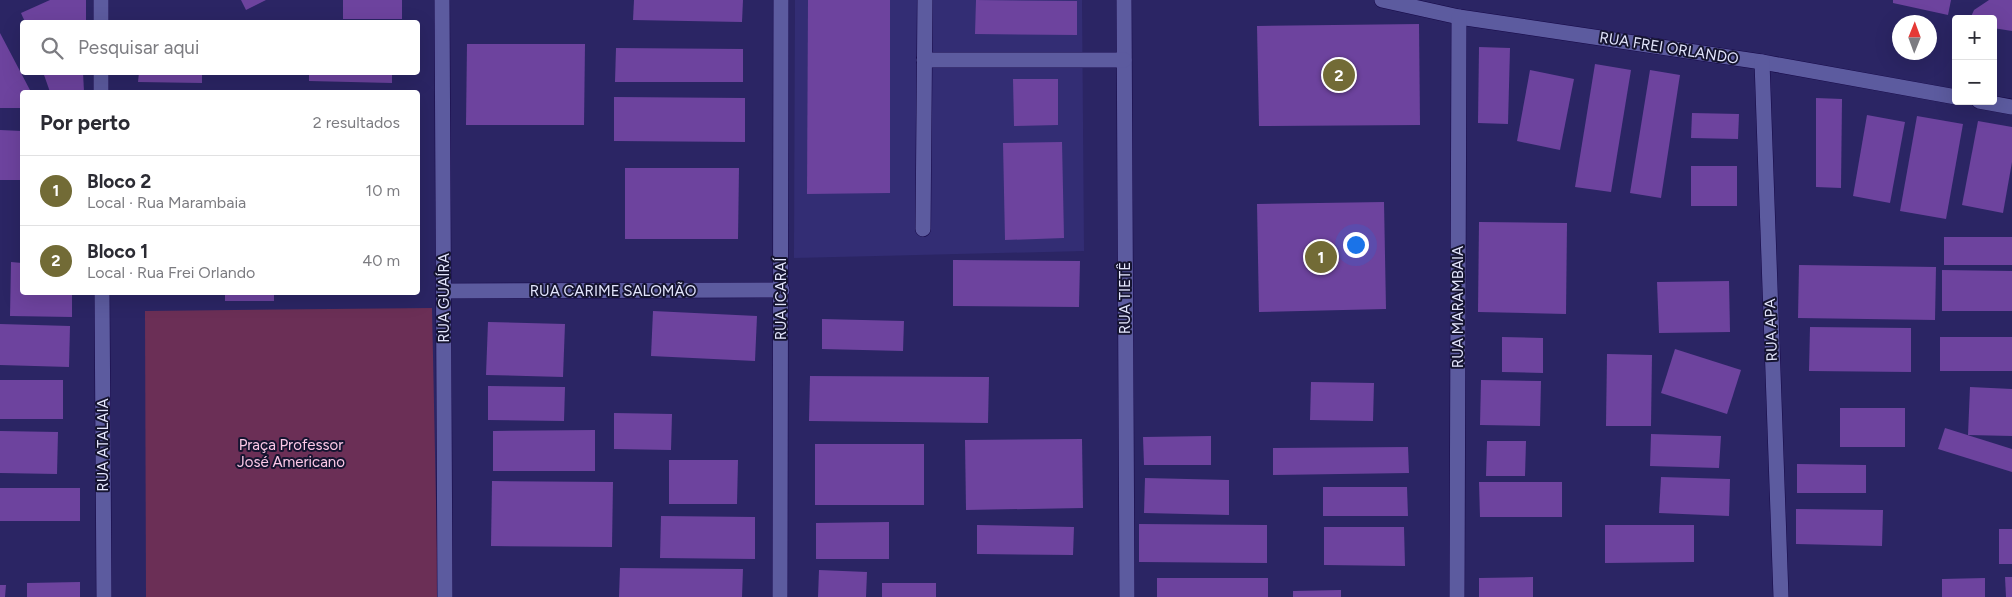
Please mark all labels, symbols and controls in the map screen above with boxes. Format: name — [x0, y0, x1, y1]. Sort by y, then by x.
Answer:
north arrow — [1892, 15, 1937, 60]
map controls — [1952, 15, 1997, 105]
button: + — [1952, 15, 1997, 60]
search box — [20, 20, 420, 75]
street label: RUA FREI ORLANDO — [1598, 28, 1740, 68]
icon: search — [38, 34, 66, 62]
text: Pesquisar aqui — [78, 36, 199, 59]
pin: 2 — [1323, 56, 1355, 94]
button: − — [1952, 60, 1997, 105]
text: Por perto — [40, 110, 130, 135]
text: 2 resultados — [313, 113, 400, 132]
text: Bloco 2 — [87, 170, 151, 193]
text: 1 — [53, 181, 59, 200]
text: 10 m — [366, 181, 400, 200]
text: Local · Rua Marambaia — [87, 193, 246, 212]
your location — [1343, 232, 1369, 258]
pin: 1 — [1305, 238, 1337, 276]
text: Bloco 1 — [87, 240, 148, 263]
street label: RUA MARAMBAIA — [1449, 246, 1467, 368]
text: 2 — [51, 251, 61, 270]
text: 40 m — [362, 251, 400, 270]
street label: RUA GUAÍRA — [435, 253, 453, 343]
street label: RUA ICARAÍ — [772, 257, 790, 340]
street label: RUA TIETÊ — [1116, 262, 1134, 334]
text: Local · Rua Frei Orlando — [87, 263, 255, 282]
street label: RUA CARIME SALOMÃO — [530, 282, 696, 300]
street label: RUA APA — [1761, 298, 1781, 362]
street label: RUA ATALAIA — [94, 398, 112, 492]
park label: Praça Professor José Americano — [237, 436, 345, 471]

